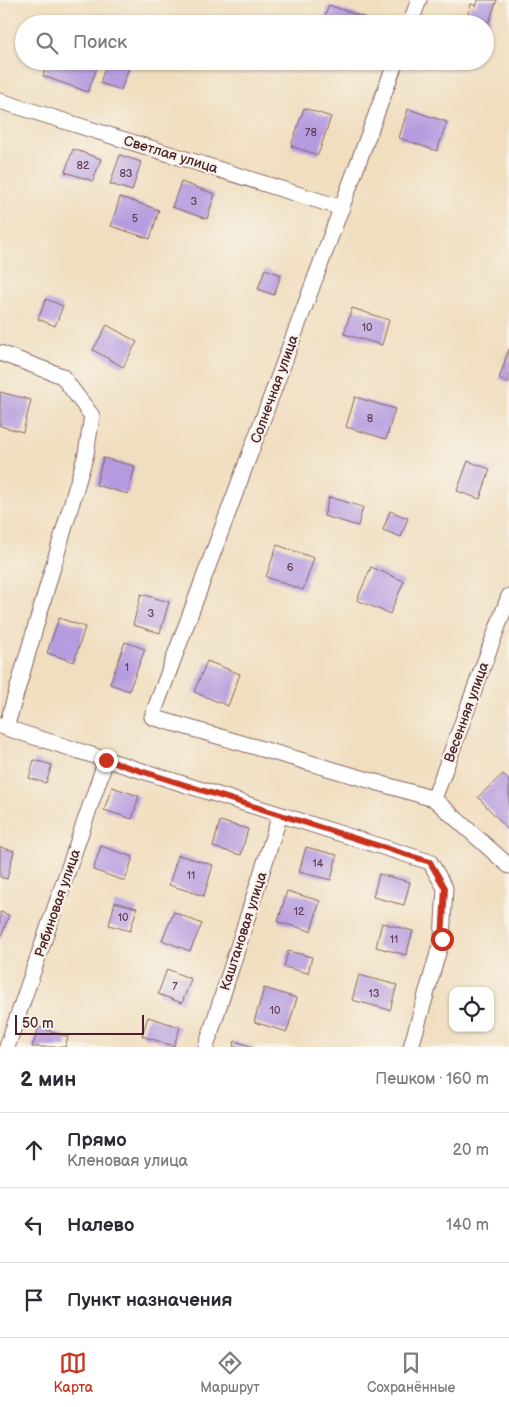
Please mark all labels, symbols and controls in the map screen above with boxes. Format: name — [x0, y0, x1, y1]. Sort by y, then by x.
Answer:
search box — [15, 15, 494, 70]
icon: search — [33, 29, 61, 57]
text: Поиск — [73, 31, 127, 54]
house number: 78 — [305, 126, 317, 139]
street label: Светлая улица — [122, 132, 221, 177]
house number: 82 — [77, 159, 90, 172]
house number: 83 — [119, 167, 133, 180]
house number: 3 — [191, 195, 198, 208]
house number: 5 — [132, 212, 138, 225]
house number: 10 — [362, 321, 373, 334]
street label: Солнечная улица — [247, 332, 302, 446]
house number: 8 — [367, 412, 373, 425]
house number: 6 — [287, 561, 294, 574]
house number: 3 — [148, 607, 155, 620]
street label: Весенняя улица — [440, 659, 493, 765]
house number: 1 — [125, 661, 129, 674]
route end — [95, 749, 118, 772]
street label: Рябиновая улица — [31, 846, 84, 959]
house number: 14 — [313, 857, 324, 870]
house number: 11 — [187, 869, 195, 882]
street label: Каштановая улица — [216, 869, 271, 993]
house number: 12 — [294, 905, 305, 918]
house number: 10 — [118, 911, 129, 924]
route start — [431, 928, 454, 951]
house number: 11 — [390, 933, 398, 946]
house number: 7 — [172, 980, 178, 993]
house number: 13 — [368, 987, 380, 1000]
map controls — [449, 987, 494, 1032]
button: locate — [449, 987, 494, 1032]
house number: 10 — [270, 1004, 281, 1017]
scale bar — [15, 1012, 144, 1035]
text: 50 m — [22, 1015, 54, 1032]
text: 2 мин — [20, 1067, 76, 1092]
text: Пешком · 160 m — [375, 1070, 489, 1089]
text: Прямо — [67, 1129, 127, 1152]
icon: ahead — [20, 1136, 48, 1164]
text: 20 m — [453, 1141, 489, 1160]
text: Кленовая улица — [67, 1152, 188, 1171]
icon: left — [20, 1211, 48, 1239]
text: Налево — [67, 1214, 134, 1237]
text: 140 m — [446, 1216, 489, 1235]
icon: arrive — [20, 1286, 48, 1314]
text: Пункт назначения — [67, 1289, 232, 1312]
tab: Карта — [54, 1349, 93, 1396]
tab: Маршрут — [200, 1349, 260, 1396]
tab: Сохранённые — [367, 1349, 455, 1396]

